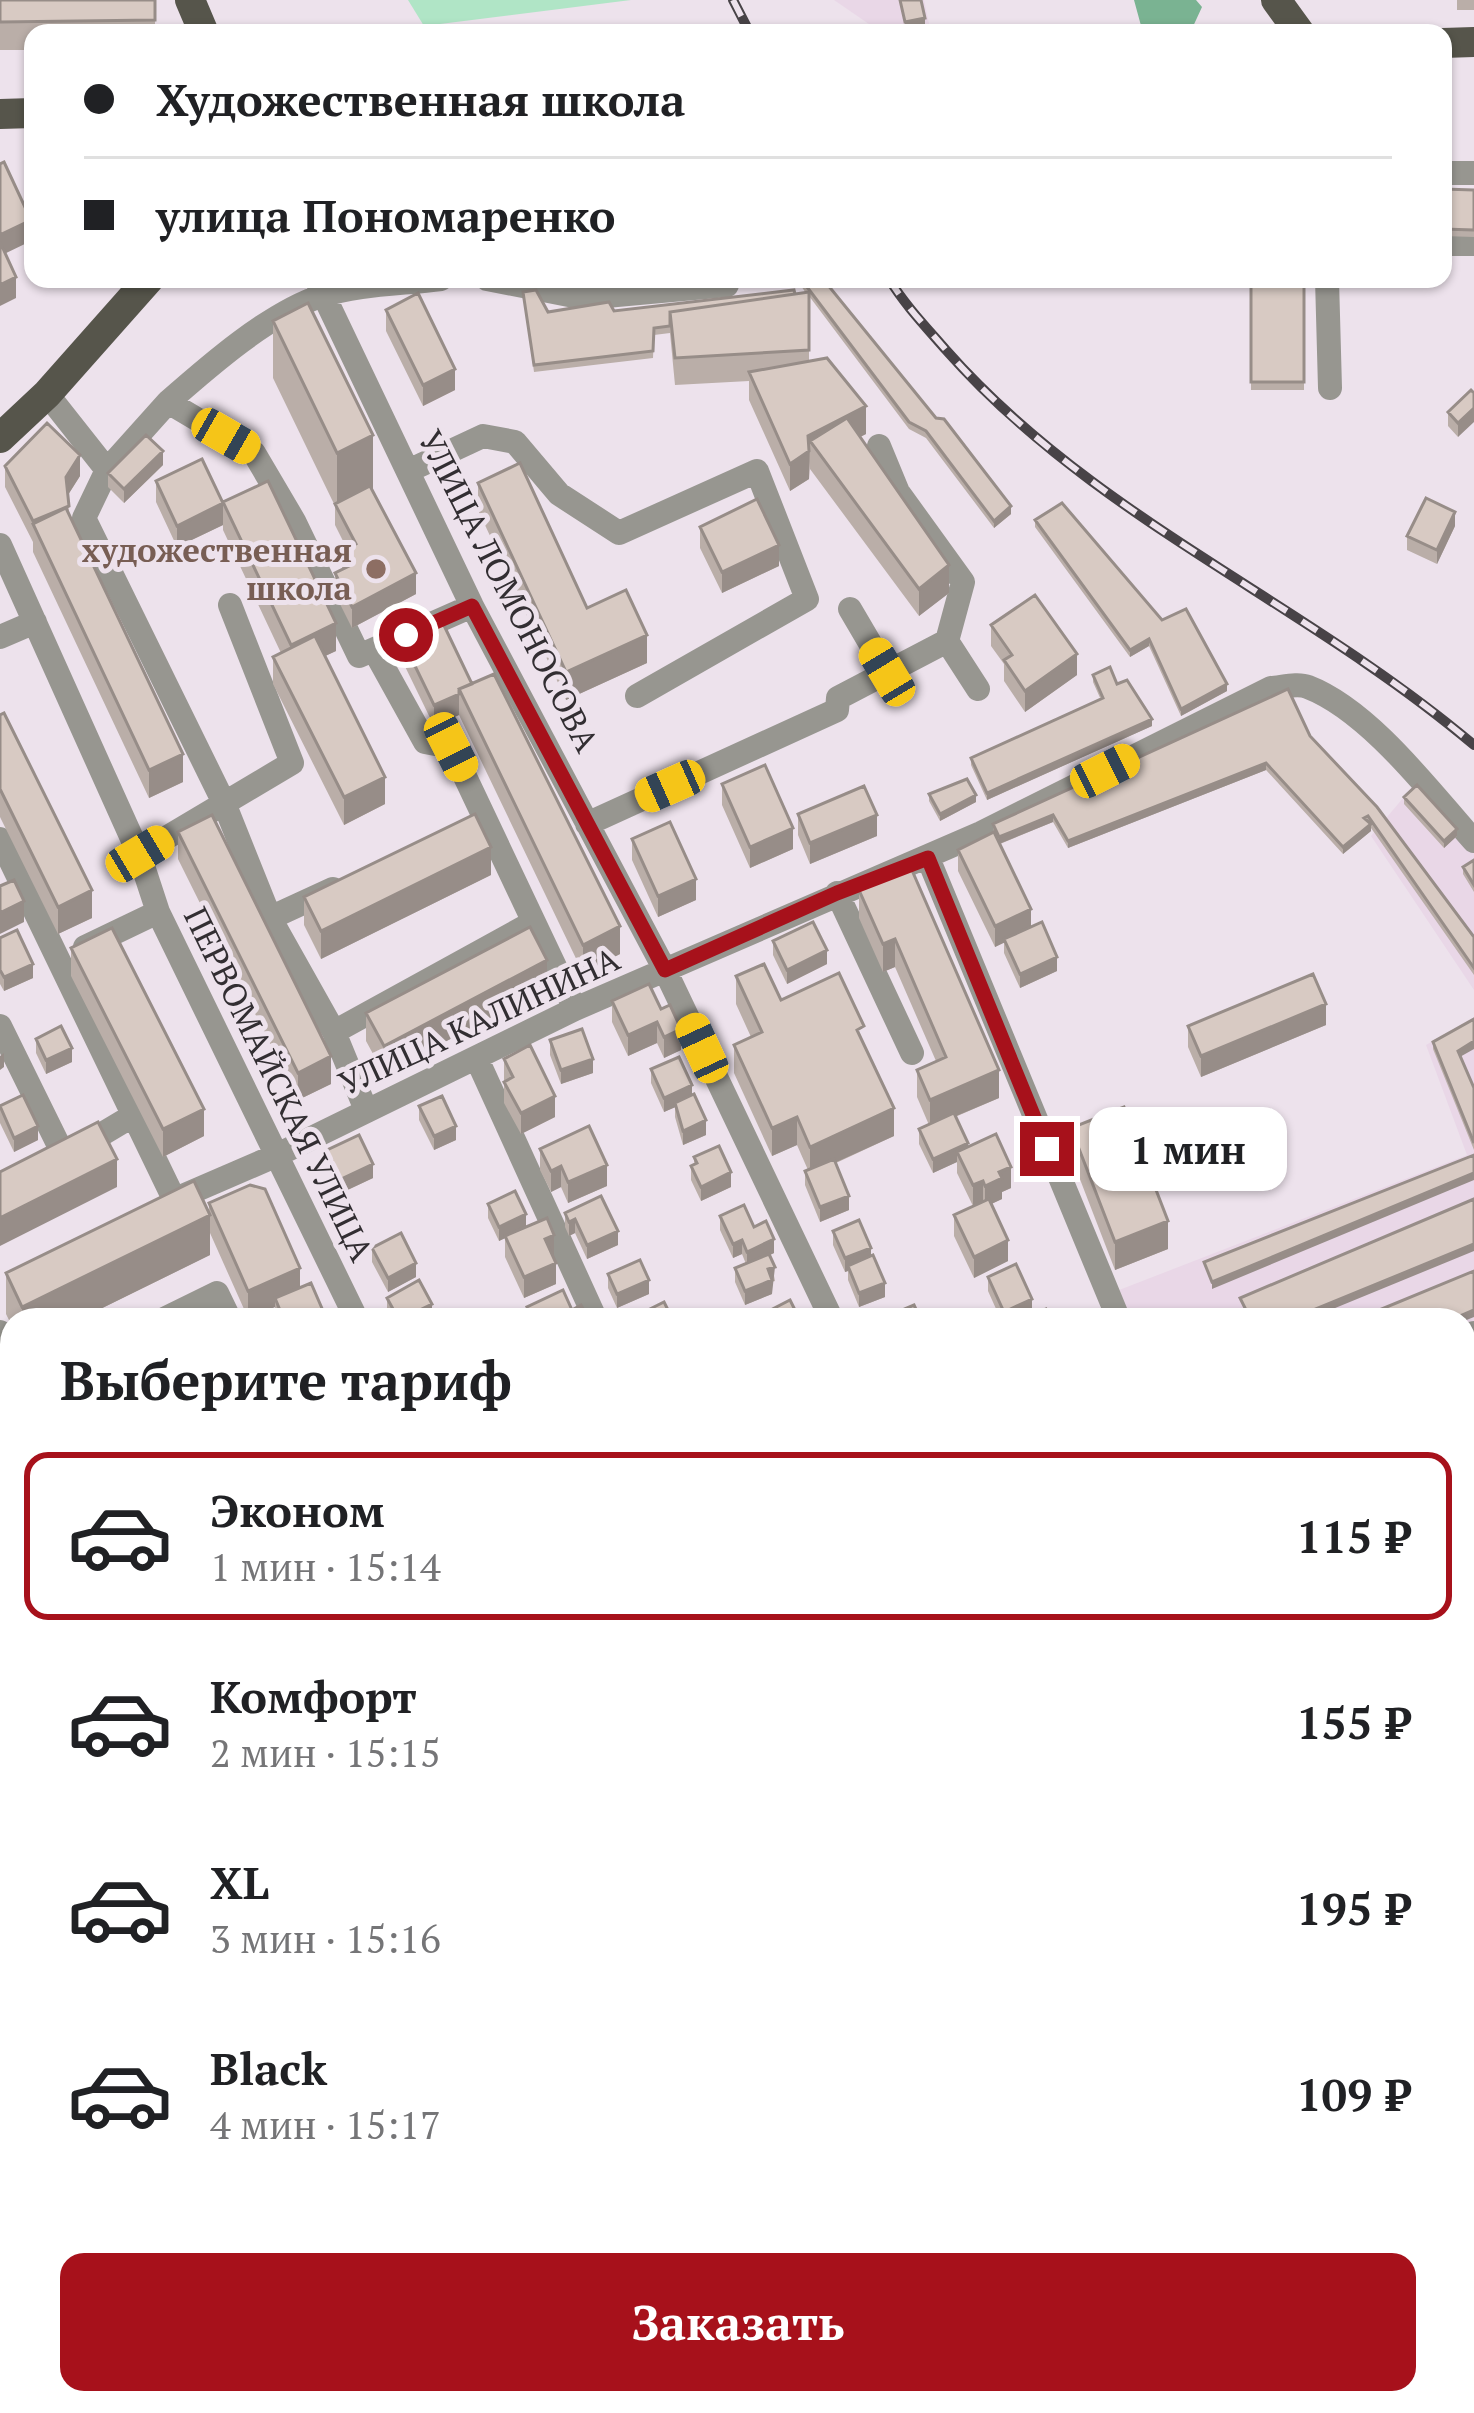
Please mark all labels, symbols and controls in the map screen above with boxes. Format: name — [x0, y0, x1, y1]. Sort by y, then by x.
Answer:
text: Художественная школа — [156, 69, 685, 129]
text: улица Пономаренко — [156, 185, 616, 245]
car — [186, 402, 266, 470]
street label: УЛИЦА ЛОМОНОСОВА — [410, 423, 610, 759]
place label: художественная школа — [82, 528, 352, 609]
marker: художественная школа — [363, 556, 389, 582]
route start — [379, 608, 433, 662]
car — [853, 632, 921, 712]
car — [419, 707, 483, 787]
car — [1065, 739, 1145, 803]
car — [630, 755, 710, 817]
car — [100, 820, 180, 888]
street label: ПЕРВОМАЙСКАЯ УЛИЦА — [175, 900, 384, 1268]
street label: УЛИЦА КАЛИНИНА — [332, 936, 626, 1104]
car — [670, 1008, 734, 1088]
callout: 1 мин — [1089, 1107, 1287, 1191]
route end — [1020, 1122, 1074, 1176]
text: 1 мин — [1130, 1123, 1246, 1175]
text: Выберите тариф — [60, 1344, 512, 1415]
text: Эконом — [210, 1480, 385, 1540]
icon: car — [66, 1482, 174, 1590]
text: 115 ₽ — [1296, 1506, 1410, 1566]
text: 1 мин · 15:14 — [210, 1540, 441, 1592]
text: Комфорт — [210, 1666, 417, 1726]
icon: car — [66, 1668, 174, 1776]
text: 155 ₽ — [1296, 1692, 1410, 1752]
text: 2 мин · 15:15 — [210, 1726, 441, 1778]
text: XL — [210, 1852, 269, 1912]
icon: car — [66, 1854, 174, 1962]
text: 195 ₽ — [1296, 1878, 1410, 1938]
text: 3 мин · 15:16 — [210, 1912, 441, 1964]
text: Black — [210, 2038, 327, 2098]
icon: car — [66, 2040, 174, 2148]
text: 109 ₽ — [1296, 2064, 1410, 2124]
text: 4 мин · 15:17 — [210, 2098, 441, 2150]
button: Заказать — [60, 2253, 1416, 2391]

